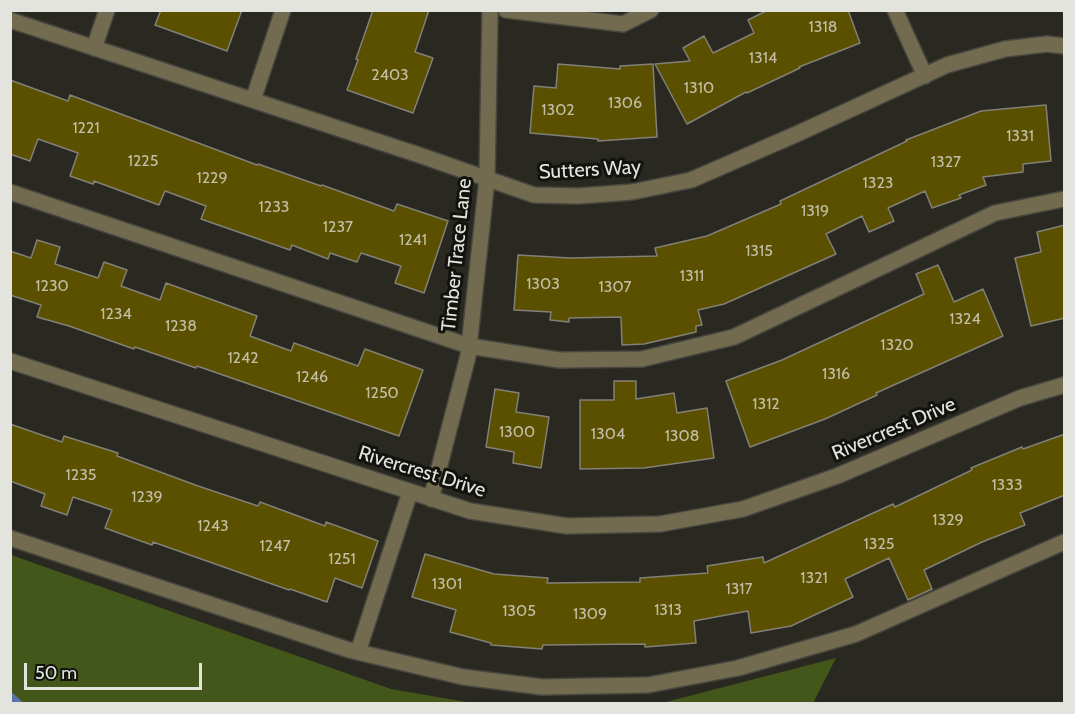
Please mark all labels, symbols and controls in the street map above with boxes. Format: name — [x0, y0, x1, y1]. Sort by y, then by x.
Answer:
house number: 1318 — [809, 17, 837, 37]
house number: 1314 — [749, 48, 777, 68]
house number: 2403 — [371, 65, 409, 85]
house number: 1310 — [684, 78, 714, 98]
house number: 1306 — [608, 93, 642, 113]
house number: 1302 — [541, 100, 575, 120]
house number: 1221 — [72, 118, 100, 138]
house number: 1331 — [1006, 126, 1034, 146]
house number: 1225 — [128, 151, 158, 171]
house number: 1327 — [931, 152, 961, 172]
street label: Sutters Way — [538, 155, 642, 185]
house number: 1229 — [196, 168, 228, 188]
house number: 1323 — [863, 173, 893, 193]
street label: Timber Trace Lane — [437, 177, 477, 333]
house number: 1233 — [259, 197, 289, 217]
house number: 1319 — [801, 201, 829, 221]
house number: 1237 — [323, 217, 353, 237]
house number: 1241 — [399, 230, 427, 250]
house number: 1315 — [745, 241, 773, 261]
house number: 1311 — [680, 266, 704, 286]
house number: 1303 — [526, 274, 560, 294]
house number: 1230 — [35, 276, 69, 296]
house number: 1307 — [599, 277, 631, 297]
house number: 1234 — [100, 304, 132, 324]
house number: 1324 — [949, 309, 981, 329]
house number: 1238 — [165, 316, 197, 336]
house number: 1320 — [880, 335, 914, 355]
house number: 1242 — [227, 348, 259, 368]
house number: 1316 — [822, 364, 850, 384]
house number: 1246 — [296, 367, 328, 387]
house number: 1250 — [365, 383, 399, 403]
street label: Rivercrest Drive — [829, 392, 959, 466]
house number: 1312 — [752, 394, 780, 414]
house number: 1300 — [499, 422, 535, 442]
house number: 1304 — [591, 424, 625, 444]
house number: 1308 — [665, 426, 699, 446]
street label: Rivercrest Drive — [355, 441, 489, 503]
house number: 1235 — [66, 465, 96, 485]
house number: 1333 — [991, 475, 1023, 495]
house number: 1239 — [131, 487, 163, 507]
house number: 1329 — [932, 510, 964, 530]
house number: 1243 — [197, 516, 229, 536]
house number: 1325 — [864, 534, 894, 554]
house number: 1247 — [260, 536, 290, 556]
house number: 1251 — [328, 549, 356, 569]
house number: 1321 — [800, 568, 828, 588]
house number: 1301 — [432, 574, 462, 594]
house number: 1317 — [725, 579, 753, 599]
house number: 1313 — [654, 600, 682, 620]
house number: 1305 — [502, 601, 536, 621]
house number: 1309 — [573, 604, 607, 624]
scale bar — [27, 651, 206, 689]
text: 50 m — [35, 662, 77, 684]

